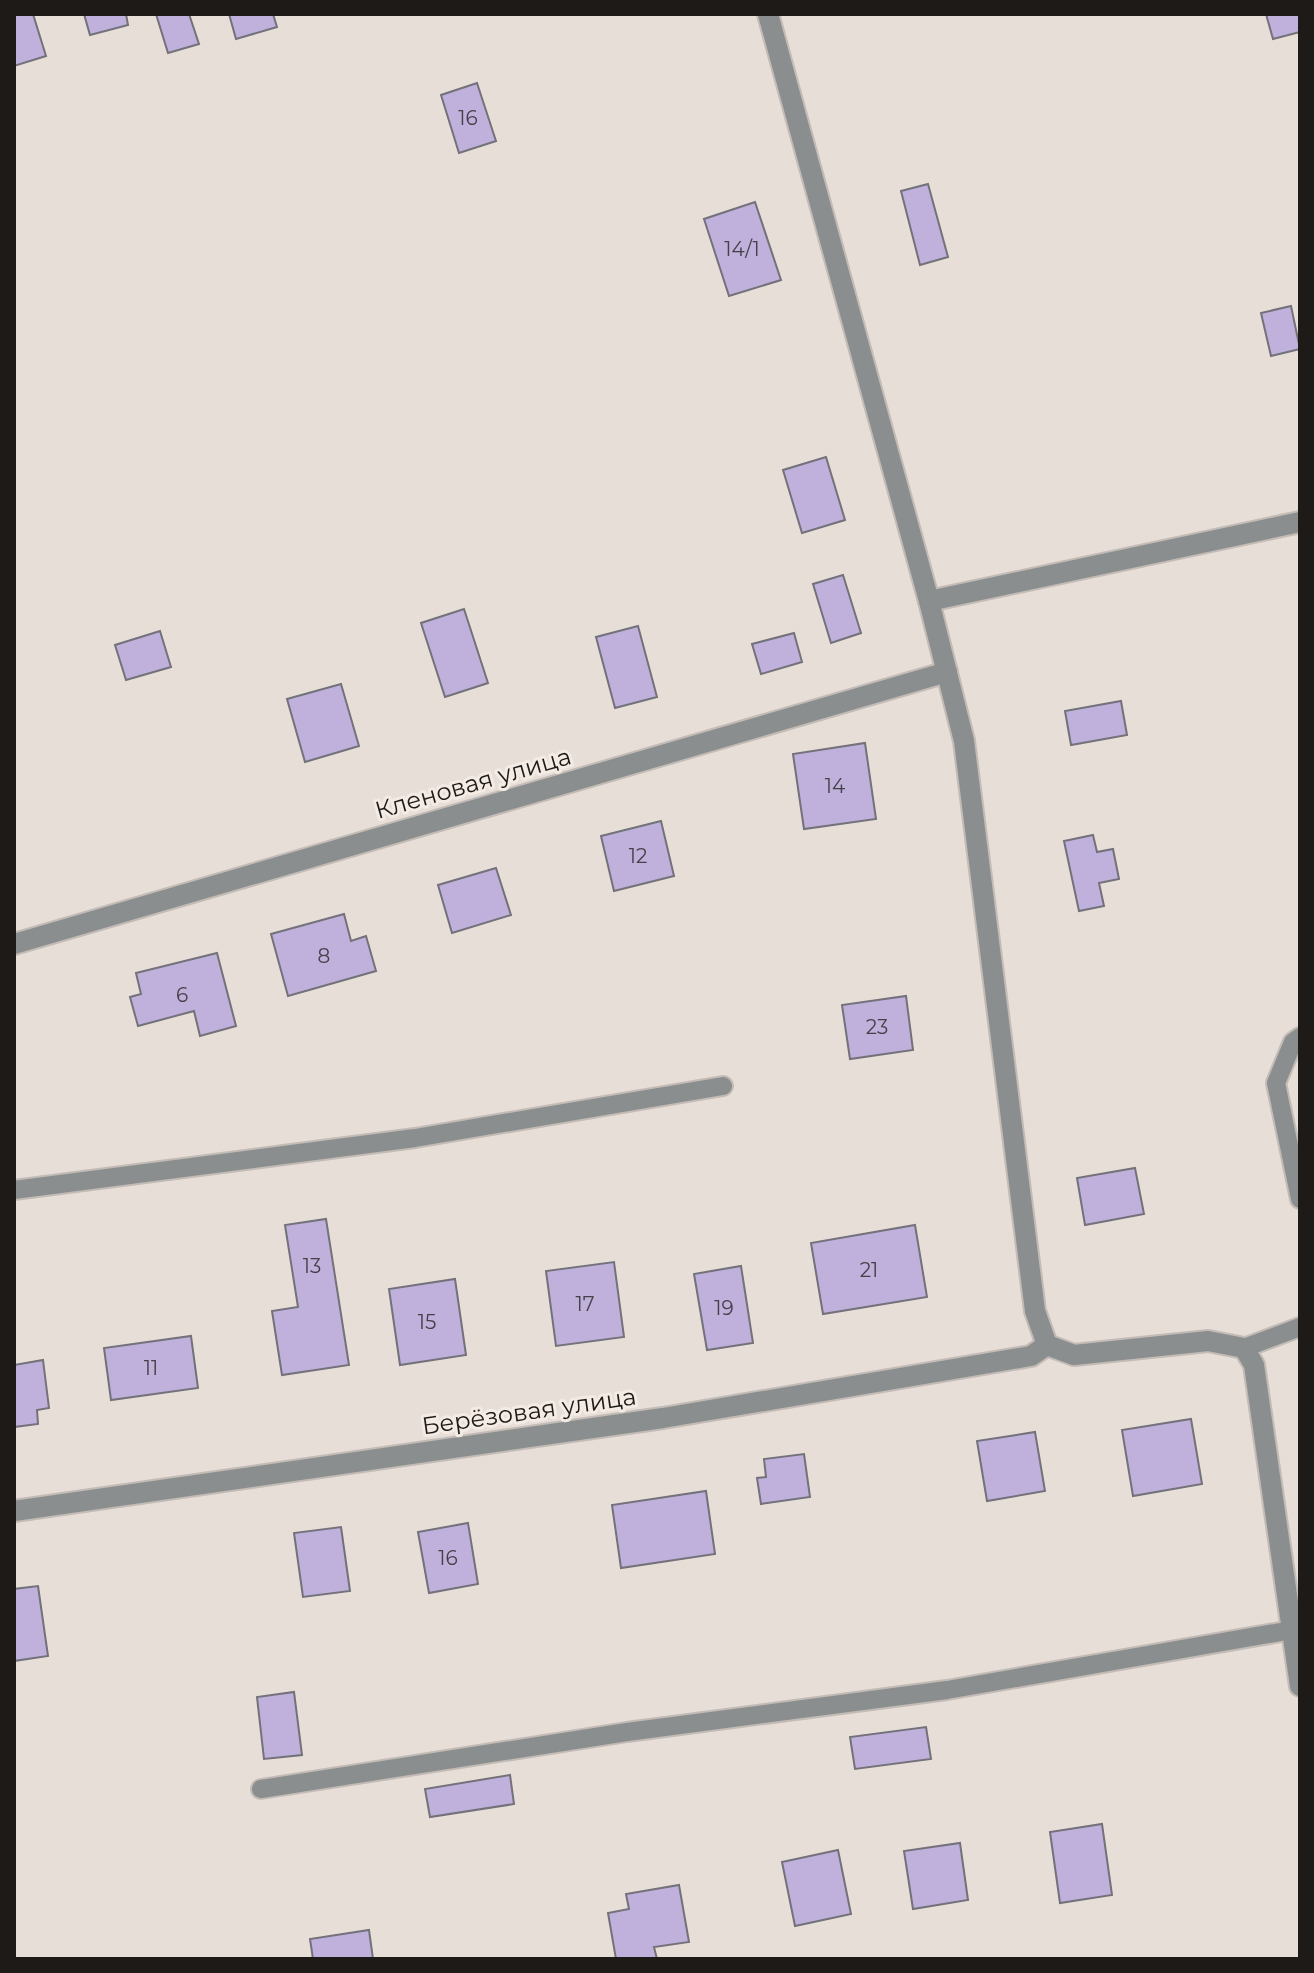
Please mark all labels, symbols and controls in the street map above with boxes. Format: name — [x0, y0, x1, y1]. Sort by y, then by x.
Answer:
house number: 16 — [458, 106, 478, 130]
house number: 14/1 — [724, 237, 760, 261]
street label: Кленовая улица — [372, 741, 574, 825]
house number: 14 — [825, 774, 845, 798]
house number: 12 — [629, 844, 647, 868]
house number: 8 — [318, 944, 330, 968]
house number: 6 — [176, 983, 188, 1007]
house number: 23 — [866, 1015, 888, 1039]
house number: 13 — [303, 1254, 321, 1278]
house number: 21 — [860, 1258, 878, 1282]
house number: 17 — [576, 1292, 595, 1316]
house number: 19 — [714, 1296, 734, 1320]
house number: 15 — [418, 1310, 436, 1334]
house number: 11 — [144, 1356, 158, 1380]
street label: Берёзовая улица — [420, 1382, 638, 1440]
house number: 16 — [438, 1546, 458, 1570]

